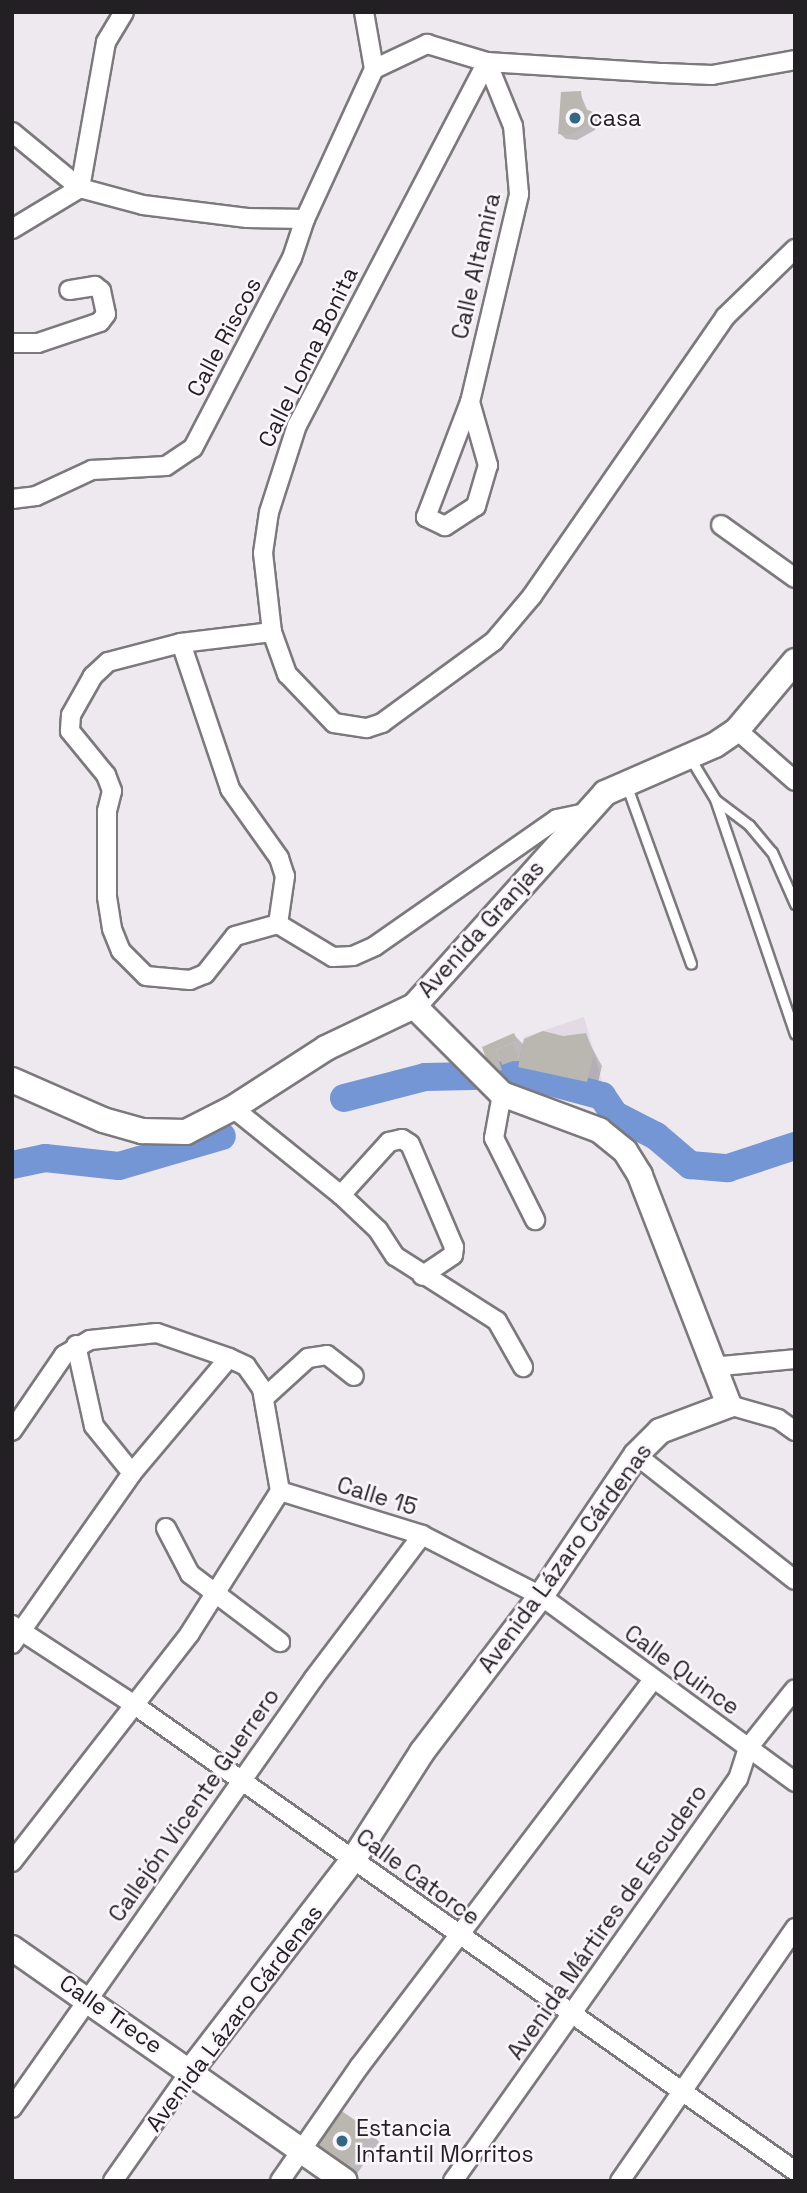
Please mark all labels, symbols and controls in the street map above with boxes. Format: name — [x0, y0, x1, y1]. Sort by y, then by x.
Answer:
place label: casa — [589, 104, 641, 132]
marker: casa — [567, 110, 583, 126]
street label: Calle Altamira — [446, 190, 506, 342]
street label: Calle Loma Bonita — [252, 262, 364, 452]
street label: Calle Riscos — [181, 273, 267, 401]
street label: Avenida Granjas — [412, 855, 550, 1003]
street label: Avenida Lázaro Cárdenas — [473, 1438, 657, 1678]
street label: Calle 15 — [334, 1471, 420, 1521]
street label: Calle Quince — [619, 1619, 745, 1721]
street label: Callejón Vicente Guerrero — [103, 1683, 285, 1927]
street label: Avenida Mártires de Escudero — [501, 1779, 713, 2065]
street label: Calle Catorce — [351, 1823, 485, 1931]
street label: Avenida Lázaro Cárdenas — [140, 1899, 328, 2137]
street label: Calle Trece — [54, 1968, 168, 2060]
place label: Estancia Infantil Morritos — [356, 2114, 534, 2168]
marker: Estancia Infantil Morritos — [334, 2133, 350, 2149]

